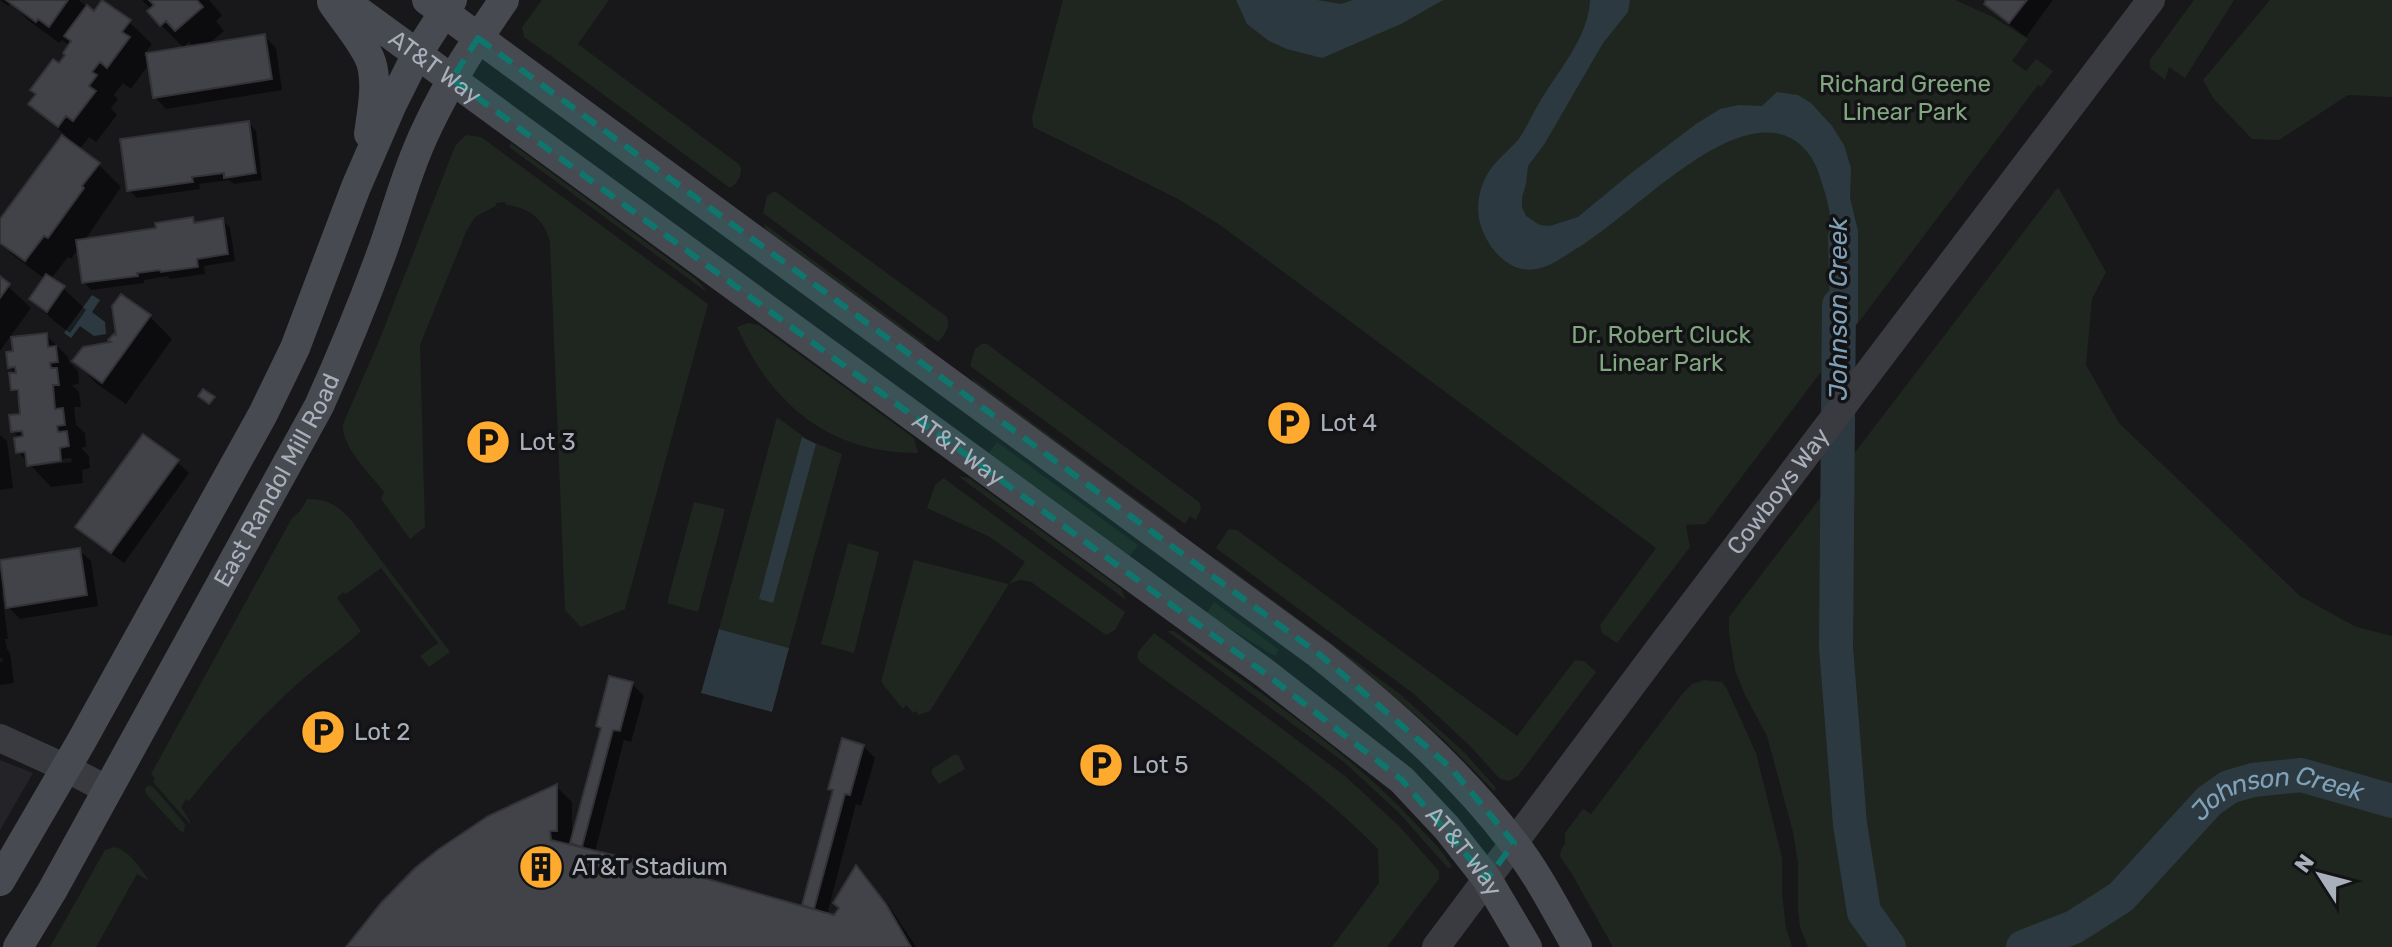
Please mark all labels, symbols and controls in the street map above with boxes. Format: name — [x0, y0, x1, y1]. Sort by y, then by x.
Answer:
street label: AT&T Way — [384, 24, 487, 110]
park label: Richard Greene Linear Park — [1819, 70, 1991, 126]
water label: Johnson Creek — [1823, 217, 1854, 400]
park label: Dr. Robert Cluck Linear Park — [1571, 321, 1751, 377]
street label: East Randol Mill Road — [208, 369, 346, 592]
parking icon: Lot 4 — [1265, 399, 1313, 447]
street label: AT&T Way — [907, 407, 1010, 492]
place label: Lot 4 — [1320, 409, 1377, 437]
parking icon: Lot 3 — [464, 418, 512, 466]
street label: Cowboys Way — [1721, 422, 1835, 560]
place label: Lot 3 — [519, 428, 576, 456]
parking icon: Lot 2 — [299, 708, 347, 756]
place label: Lot 2 — [354, 718, 410, 746]
parking icon: Lot 5 — [1077, 741, 1125, 789]
place label: Lot 5 — [1132, 751, 1188, 779]
water label: Johnson Creek — [2184, 759, 2368, 827]
street label: AT&T Way — [1420, 800, 1508, 901]
north arrow — [2280, 835, 2360, 915]
building icon: AT&T Stadium — [517, 843, 565, 891]
text: N — [2289, 849, 2320, 878]
place label: AT&T Stadium — [572, 853, 728, 881]

